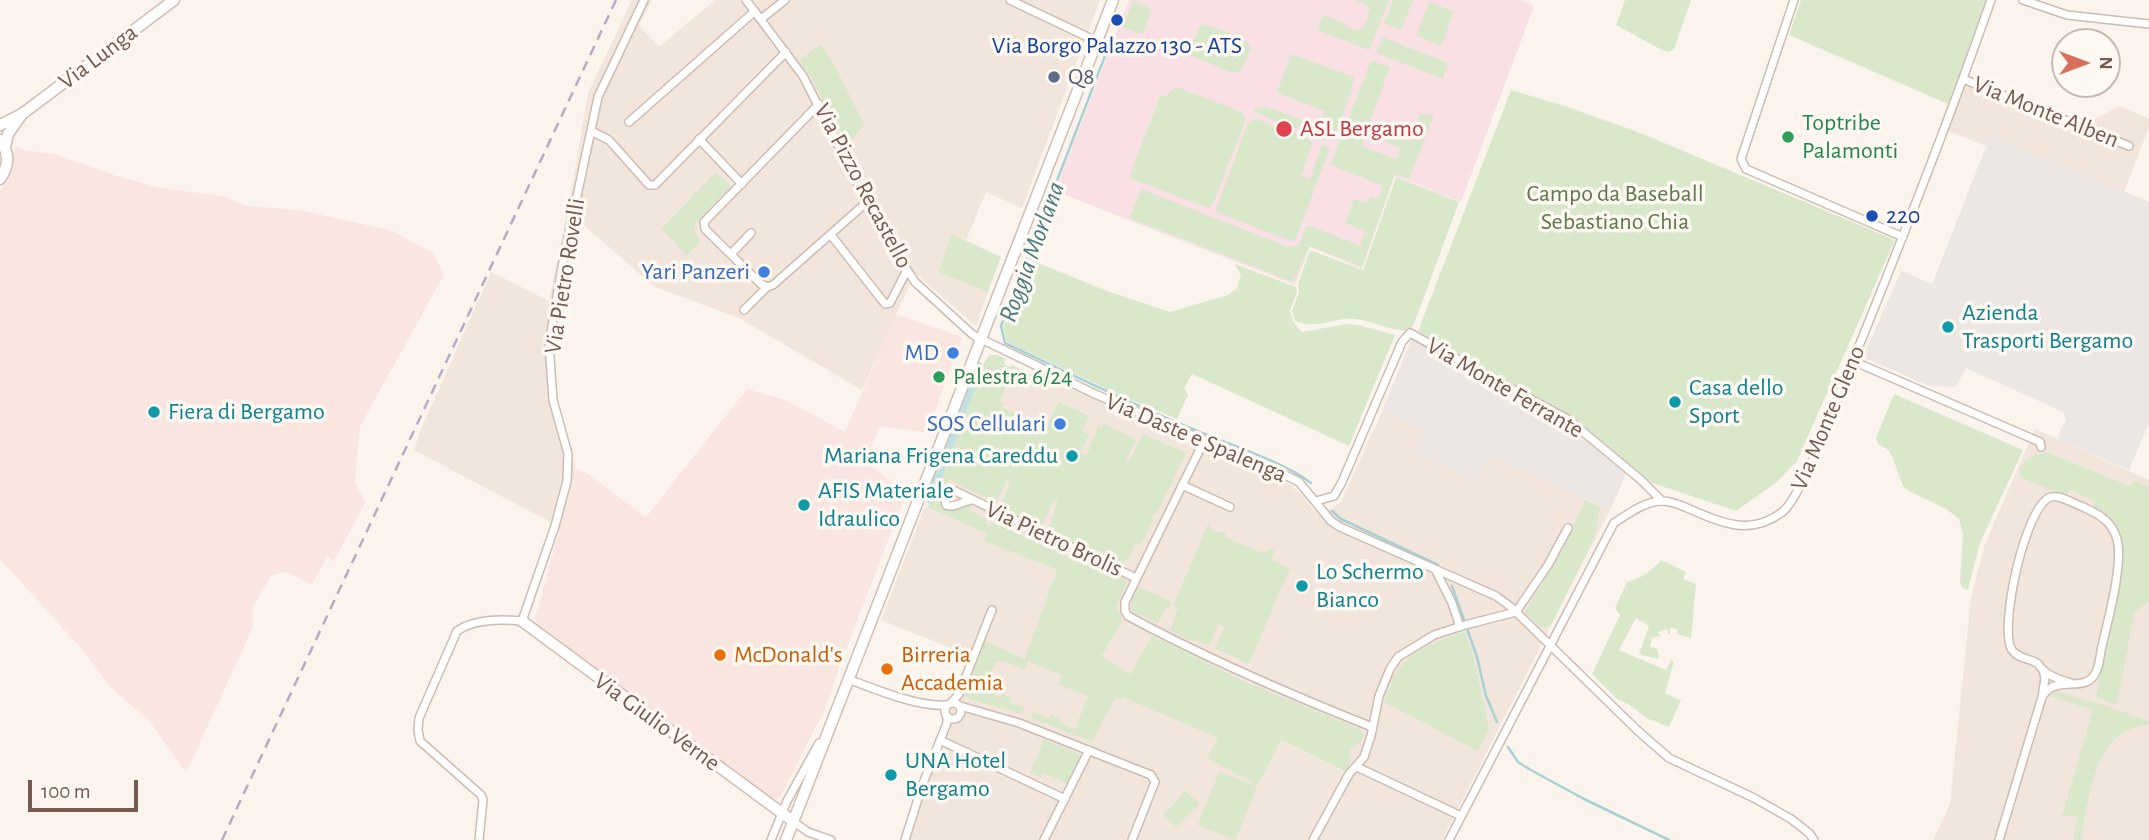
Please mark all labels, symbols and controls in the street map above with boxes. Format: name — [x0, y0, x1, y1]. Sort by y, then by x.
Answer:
marker: Via Borgo Palazzo 130 - ATS — [1109, 12, 1125, 28]
street label: Via Lunga — [53, 18, 143, 96]
north arrow — [2051, 28, 2121, 98]
place label: Via Borgo Palazzo 130 - ATS — [992, 32, 1242, 60]
text: N — [2096, 56, 2115, 70]
place label: Q8 — [1068, 63, 1095, 91]
marker: Q8 — [1046, 69, 1062, 85]
street label: Via Monte Alben — [1969, 70, 2123, 154]
street label: Via Pizzo Recastello — [807, 99, 919, 273]
place label: Toptribe Palamonti — [1802, 109, 1898, 165]
place label: ASL Bergamo — [1300, 115, 1424, 143]
marker: ASL Bergamo — [1274, 119, 1294, 139]
marker: Toptribe Palamonti — [1780, 129, 1796, 145]
water label: Roggia Morlana — [992, 178, 1072, 326]
park label: Campo da Baseball Sebastiano Chia — [1526, 180, 1704, 236]
street label: Via Pietro Rovelli — [538, 196, 592, 356]
place label: 220 — [1886, 202, 1921, 230]
marker: 220 — [1864, 208, 1880, 224]
place label: Yari Panzeri — [641, 258, 750, 286]
marker: Yari Panzeri — [756, 264, 772, 280]
place label: Azienda Trasporti Bergamo — [1962, 299, 2133, 355]
marker: Azienda Trasporti Bergamo — [1940, 319, 1956, 335]
street label: Via Monte Ferrante — [1421, 331, 1589, 445]
place label: MD — [905, 339, 939, 367]
street label: Via Monte Gleno — [1785, 341, 1871, 495]
marker: MD — [945, 345, 961, 361]
place label: Palestra 6/24 — [953, 363, 1073, 391]
marker: Palestra 6/24 — [931, 369, 947, 385]
place label: Casa dello Sport — [1689, 374, 1784, 430]
street label: Via Daste e Spalenga — [1101, 387, 1291, 489]
marker: Casa dello Sport — [1667, 394, 1683, 410]
place label: Fiera di Bergamo — [168, 398, 325, 426]
marker: Fiera di Bergamo — [146, 404, 162, 420]
place label: SOS Cellulari — [927, 410, 1046, 438]
marker: SOS Cellulari — [1052, 416, 1068, 432]
place label: Mariana Frigena Careddu — [824, 442, 1058, 470]
marker: Mariana Frigena Careddu — [1064, 448, 1080, 464]
place label: AFIS Materiale Idraulico — [818, 477, 954, 533]
street label: Via Pietro Brolis — [981, 495, 1127, 583]
marker: AFIS Materiale Idraulico — [796, 497, 812, 513]
place label: Lo Schermo Bianco — [1316, 558, 1424, 614]
marker: Lo Schermo Bianco — [1294, 578, 1310, 594]
place label: McDonald's — [734, 641, 843, 669]
place label: Birreria Accademia — [901, 641, 1003, 697]
marker: McDonald's — [712, 647, 728, 663]
marker: Birreria Accademia — [879, 661, 895, 677]
street label: Via Giulio Verne — [588, 667, 726, 777]
place label: UNA Hotel Bergamo — [905, 747, 1006, 803]
scale bar — [32, 766, 142, 810]
marker: UNA Hotel Bergamo — [883, 767, 899, 783]
text: 100 m — [41, 781, 91, 802]

